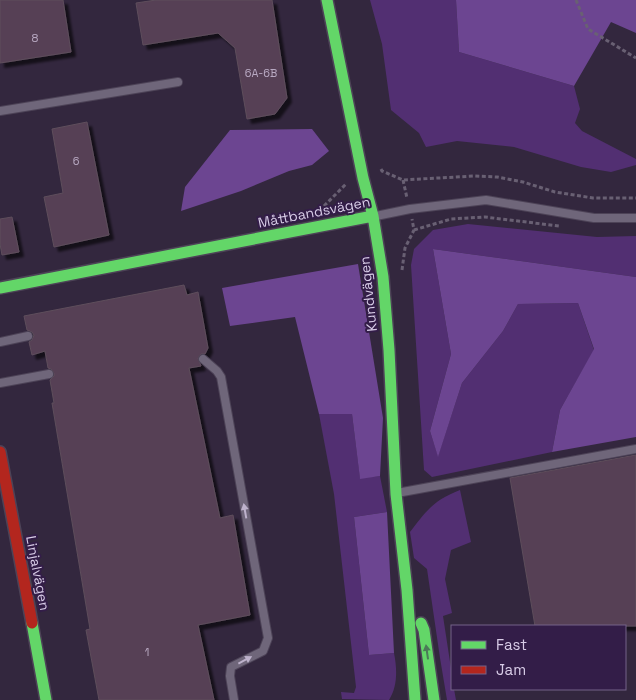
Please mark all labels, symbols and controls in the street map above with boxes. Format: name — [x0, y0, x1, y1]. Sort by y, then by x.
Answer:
house number: 8 — [32, 31, 39, 45]
house number: 6A-6B — [245, 66, 277, 80]
house number: 6 — [73, 154, 80, 168]
street label: Måttbandsvägen — [256, 192, 372, 232]
street label: Kundvägen — [355, 255, 381, 333]
one-way arrow — [241, 503, 249, 519]
street label: Linjalvägen — [22, 534, 54, 612]
legend — [451, 625, 626, 690]
text: Fast — [496, 635, 527, 654]
one-way arrow — [423, 643, 431, 659]
house number: 1 — [145, 645, 149, 659]
one-way arrow — [238, 656, 253, 664]
text: Jam — [496, 660, 526, 679]

